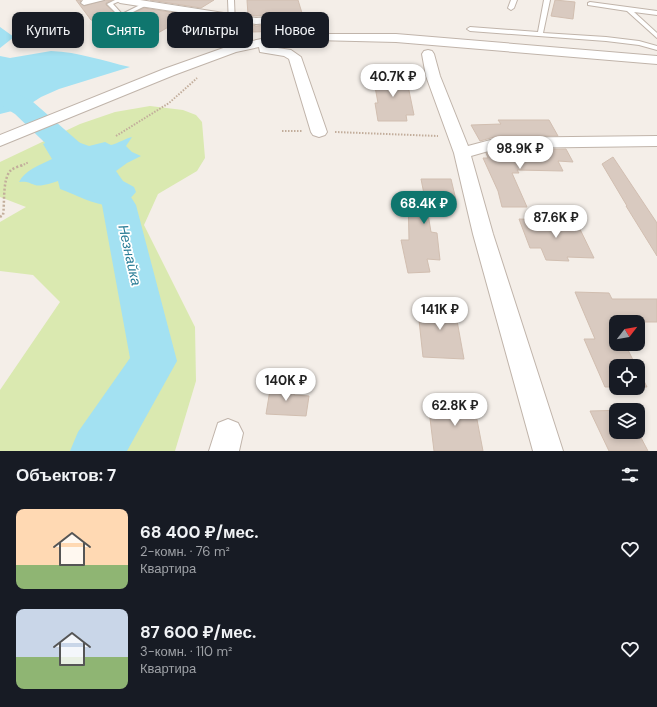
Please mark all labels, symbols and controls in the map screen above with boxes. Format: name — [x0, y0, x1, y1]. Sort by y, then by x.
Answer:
chip: Купить — [12, 12, 84, 48]
chip: Снять — [92, 12, 159, 48]
chip: Фильтры — [167, 12, 253, 48]
chip: Новое — [261, 12, 329, 48]
pin: 40.7K ₽ — [356, 64, 430, 98]
text: 40.7K ₽ — [370, 68, 417, 85]
pin: 98.9K ₽ — [483, 136, 557, 170]
text: 98.9K ₽ — [496, 140, 544, 157]
pin: 68.4K ₽ — [387, 191, 461, 225]
text: 68.4K ₽ — [400, 195, 448, 212]
pin: 87.6K ₽ — [519, 205, 593, 239]
text: 87.6K ₽ — [533, 209, 579, 226]
water label: Незнайка — [114, 223, 146, 287]
pin: 141K ₽ — [407, 297, 473, 331]
text: 141K ₽ — [421, 301, 459, 318]
north arrow — [609, 315, 645, 351]
map controls — [609, 315, 645, 439]
button: locate — [609, 359, 645, 395]
pin: 140K ₽ — [253, 368, 319, 402]
text: 140K ₽ — [265, 372, 307, 389]
pin: 62.8K ₽ — [418, 393, 492, 427]
text: 62.8K ₽ — [431, 397, 479, 414]
button: layers — [609, 403, 645, 439]
text: Объектов: 7 — [16, 464, 116, 486]
icon: filters — [619, 464, 641, 486]
text: 68 400 ₽/мес. — [140, 521, 258, 543]
icon: home — [48, 525, 96, 573]
icon: heart — [619, 538, 641, 560]
text: 2-комн. · 76 m² — [140, 543, 230, 560]
text: Квартира — [140, 560, 196, 577]
text: 87 600 ₽/мес. — [140, 621, 256, 643]
icon: home — [48, 625, 96, 673]
icon: heart — [619, 638, 641, 660]
text: 3-комн. · 110 m² — [140, 643, 232, 660]
text: Квартира — [140, 660, 196, 677]

